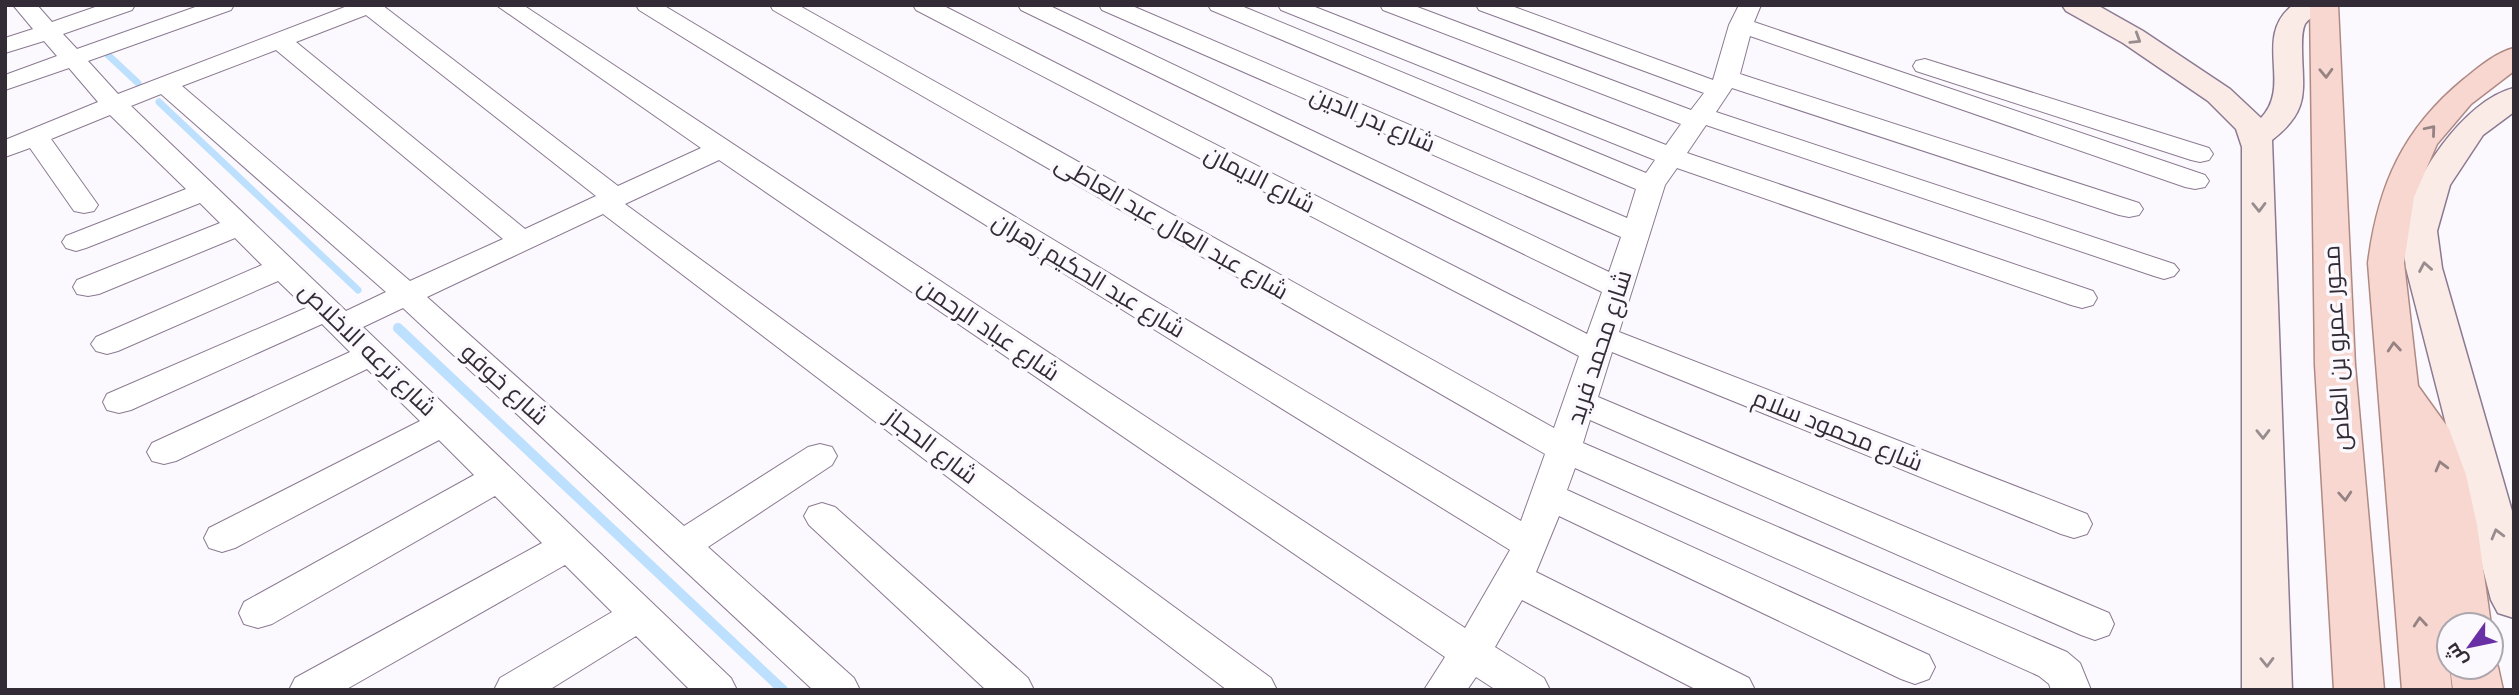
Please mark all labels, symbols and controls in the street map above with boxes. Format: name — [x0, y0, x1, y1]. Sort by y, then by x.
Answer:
one-way arrow — [2128, 30, 2141, 43]
one-way arrow — [2318, 68, 2333, 79]
street label: شارع بدر الدين — [1305, 80, 1440, 160]
one-way arrow — [2423, 125, 2435, 138]
street label: شارع الايمان — [1199, 139, 1320, 221]
street label: شارع عبد العال عبد العاطى — [1049, 148, 1294, 307]
one-way arrow — [2252, 202, 2267, 213]
street label: شارع عبد الحكيم زهران — [986, 206, 1191, 346]
street label: محور عمرو بن العاص — [2316, 245, 2356, 451]
one-way arrow — [2418, 261, 2433, 273]
street label: شارع محمد فريد — [1560, 266, 1639, 428]
street label: شارع عباد الرحمن — [911, 271, 1065, 389]
street label: شارع ترعه الاخلاص — [292, 276, 443, 423]
street label: شارع خوفو — [454, 337, 555, 432]
one-way arrow — [2387, 341, 2402, 352]
street label: شارع محمود سلام — [1748, 383, 1927, 479]
street label: شارع الحجاز — [877, 401, 984, 492]
one-way arrow — [2255, 430, 2271, 440]
one-way arrow — [2435, 461, 2450, 473]
one-way arrow — [2337, 491, 2352, 502]
one-way arrow — [2491, 528, 2505, 540]
north arrow — [2435, 611, 2505, 681]
one-way arrow — [2413, 616, 2428, 627]
text: ش — [2440, 638, 2472, 671]
one-way arrow — [2259, 657, 2275, 668]

